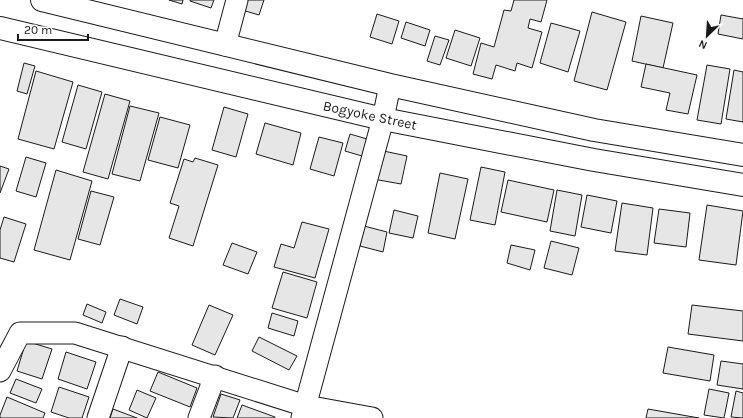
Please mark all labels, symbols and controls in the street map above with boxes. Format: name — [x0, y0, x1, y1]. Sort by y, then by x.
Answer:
scale bar — [18, 16, 88, 42]
north arrow — [687, 16, 727, 56]
text: 20 m — [24, 23, 52, 37]
text: N — [697, 37, 709, 52]
street label: Bogyoke Street — [321, 97, 418, 134]

